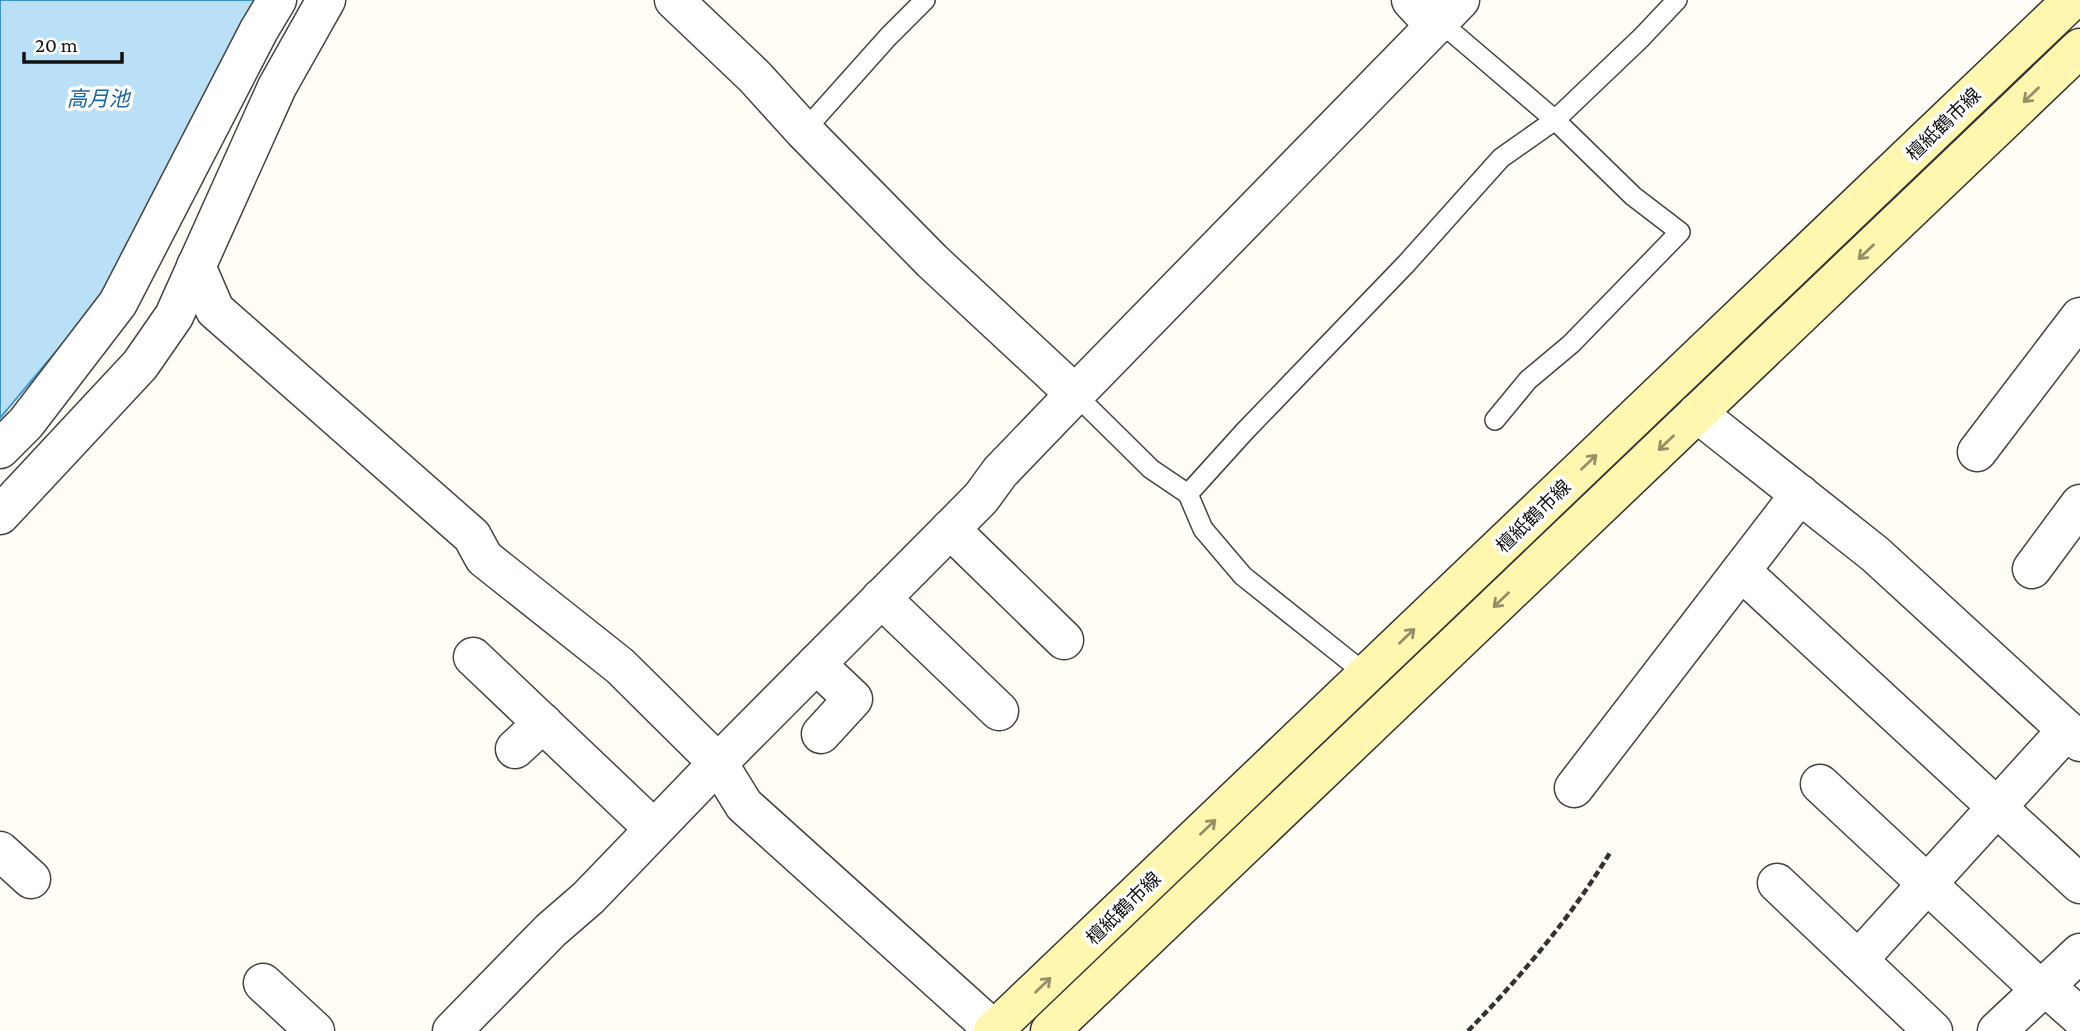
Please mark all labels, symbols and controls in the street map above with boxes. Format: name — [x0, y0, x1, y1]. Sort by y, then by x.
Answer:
scale bar — [24, 21, 122, 65]
text: 20 m — [35, 33, 78, 57]
street label: 檀紙鶴市線 — [1902, 84, 1985, 165]
water label: 高月池 — [67, 87, 131, 111]
one-way arrow — [2022, 87, 2039, 104]
one-way arrow — [1858, 244, 1875, 261]
one-way arrow — [1658, 435, 1675, 452]
one-way arrow — [1581, 454, 1598, 471]
street label: 檀紙鶴市線 — [1492, 476, 1575, 557]
one-way arrow — [1493, 592, 1510, 609]
one-way arrow — [1398, 628, 1415, 645]
one-way arrow — [1199, 819, 1216, 836]
street label: 檀紙鶴市線 — [1082, 868, 1165, 949]
one-way arrow — [1034, 976, 1051, 993]

